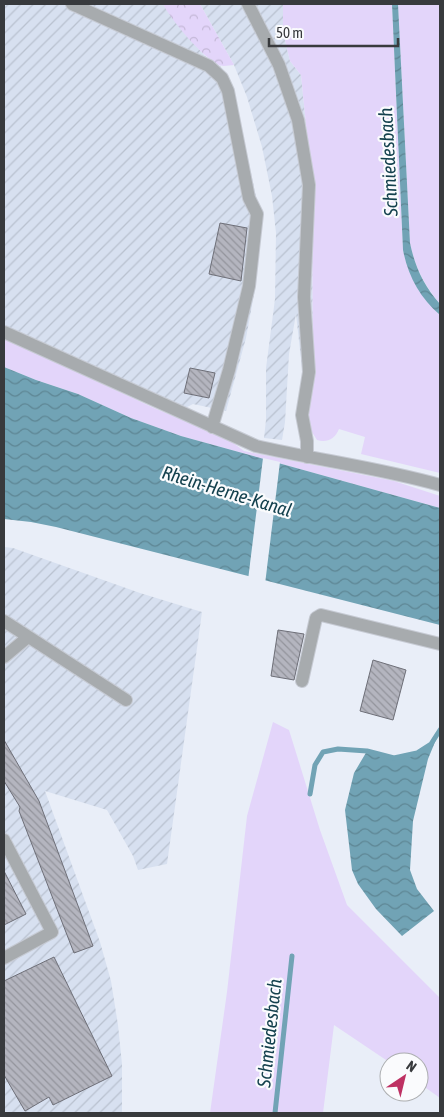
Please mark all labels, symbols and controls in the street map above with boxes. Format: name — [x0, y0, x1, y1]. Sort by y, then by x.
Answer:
scale bar — [269, 15, 398, 47]
text: 50 m — [276, 24, 303, 41]
water label: Schmiedesbach — [374, 107, 402, 218]
water label: Rhein-Herne-Kanal — [160, 461, 294, 521]
water label: Schmiedesbach — [252, 978, 286, 1089]
north arrow — [379, 1052, 429, 1102]
text: N — [403, 1057, 419, 1075]

